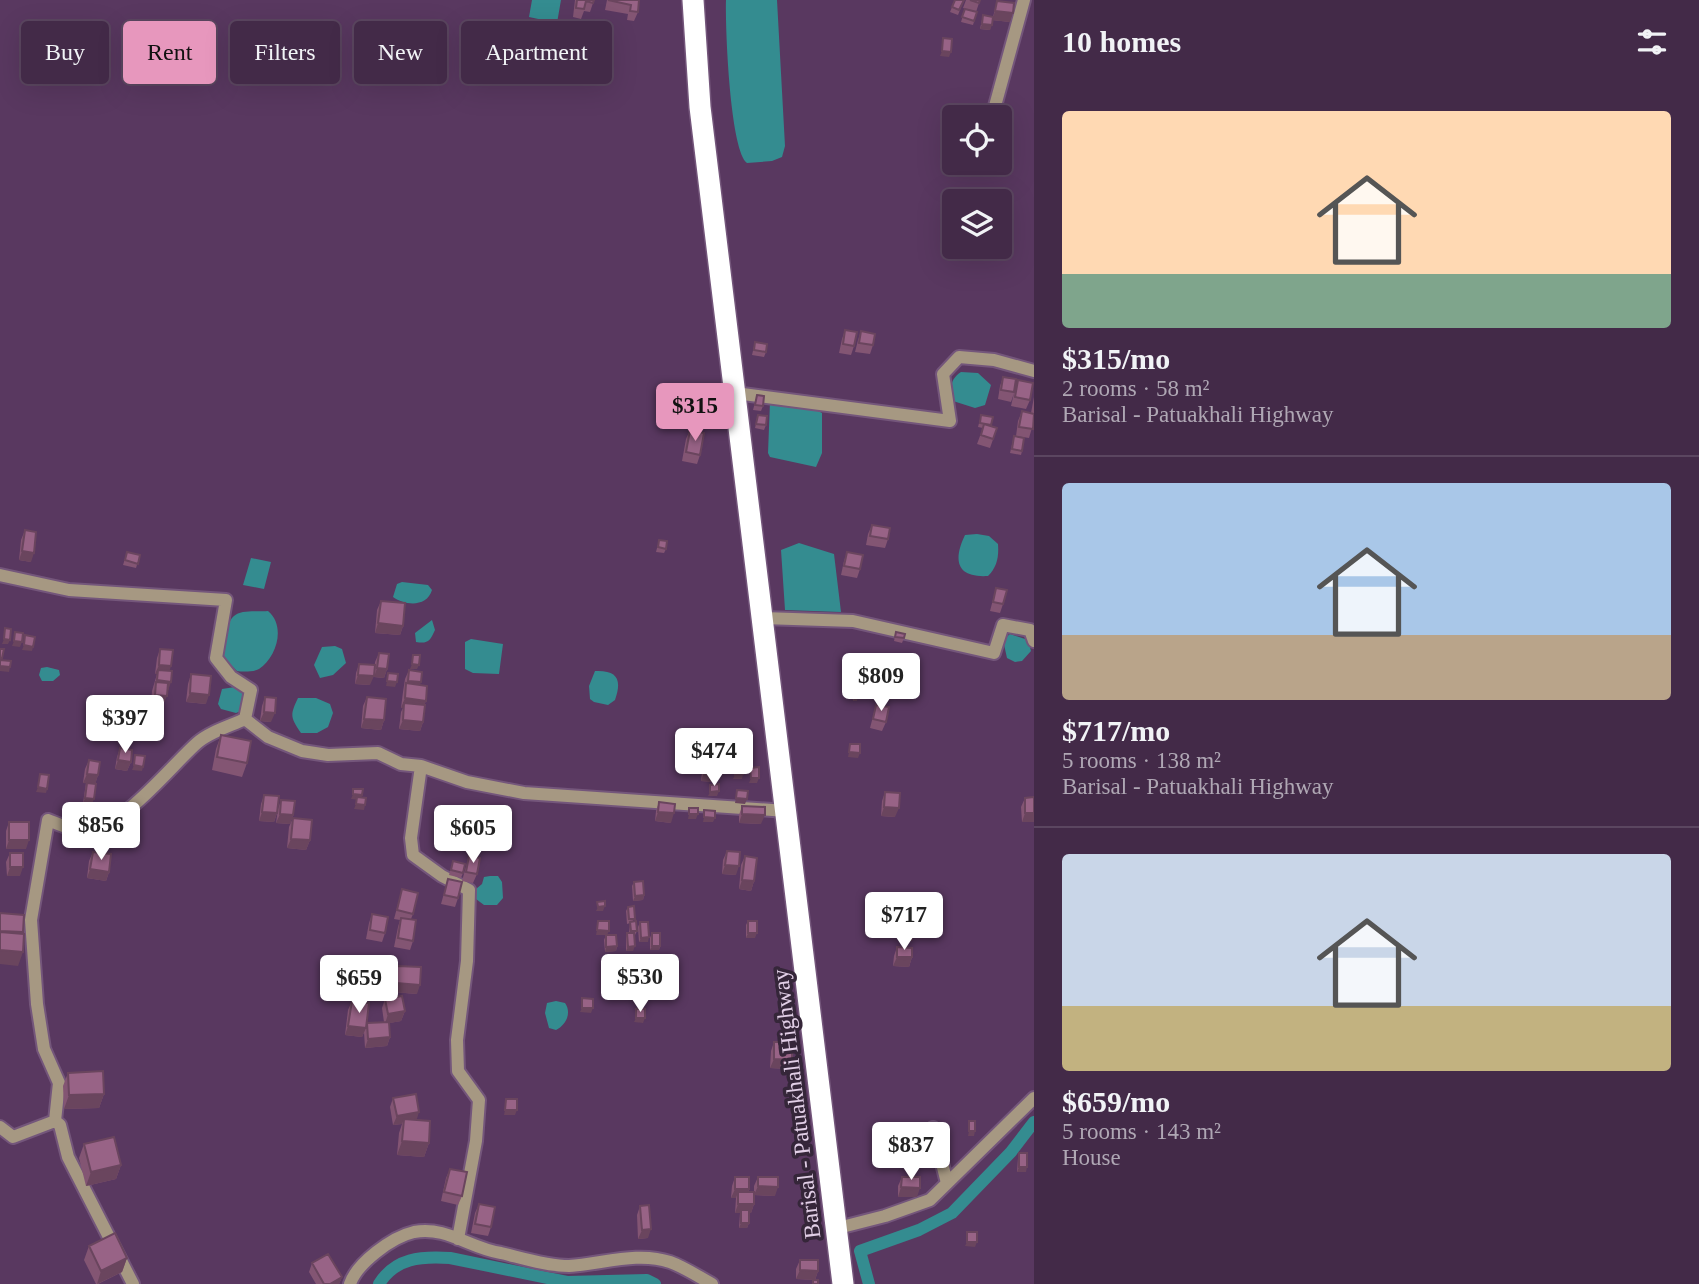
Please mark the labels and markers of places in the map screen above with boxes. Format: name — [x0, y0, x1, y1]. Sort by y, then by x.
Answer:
pin: $315 — [654, 384, 736, 443]
pin: $809 — [840, 654, 922, 713]
pin: $397 — [84, 696, 166, 755]
pin: $474 — [673, 728, 755, 788]
pin: $856 — [60, 802, 142, 862]
pin: $605 — [432, 806, 514, 865]
pin: $717 — [863, 892, 945, 952]
pin: $530 — [599, 954, 681, 1014]
pin: $659 — [318, 956, 400, 1015]
pin: $837 — [870, 1122, 952, 1182]

